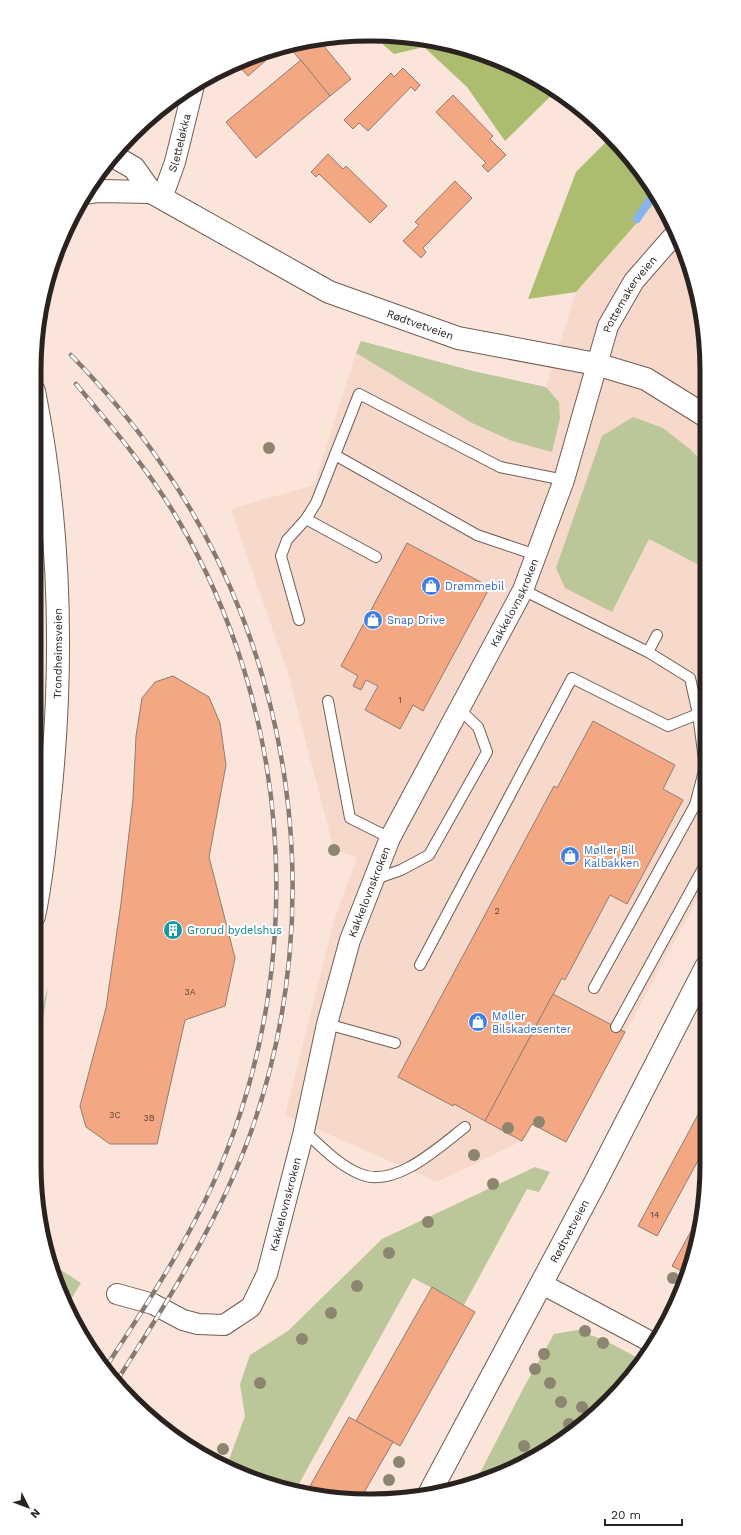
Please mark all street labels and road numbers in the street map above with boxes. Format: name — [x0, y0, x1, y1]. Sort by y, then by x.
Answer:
street label: Sletteløkka — [166, 112, 194, 174]
street label: Pottemakerveien — [600, 254, 660, 334]
street label: Rødtvetveien — [385, 307, 455, 343]
street label: Kakkelovnskroken — [488, 557, 541, 649]
street label: Trondheimsveien — [51, 608, 65, 699]
street label: Kakkelovnskroken — [346, 845, 393, 939]
street label: Kakkelovnskroken — [267, 1156, 304, 1253]
street label: Rødtvetveien — [548, 1197, 592, 1265]

